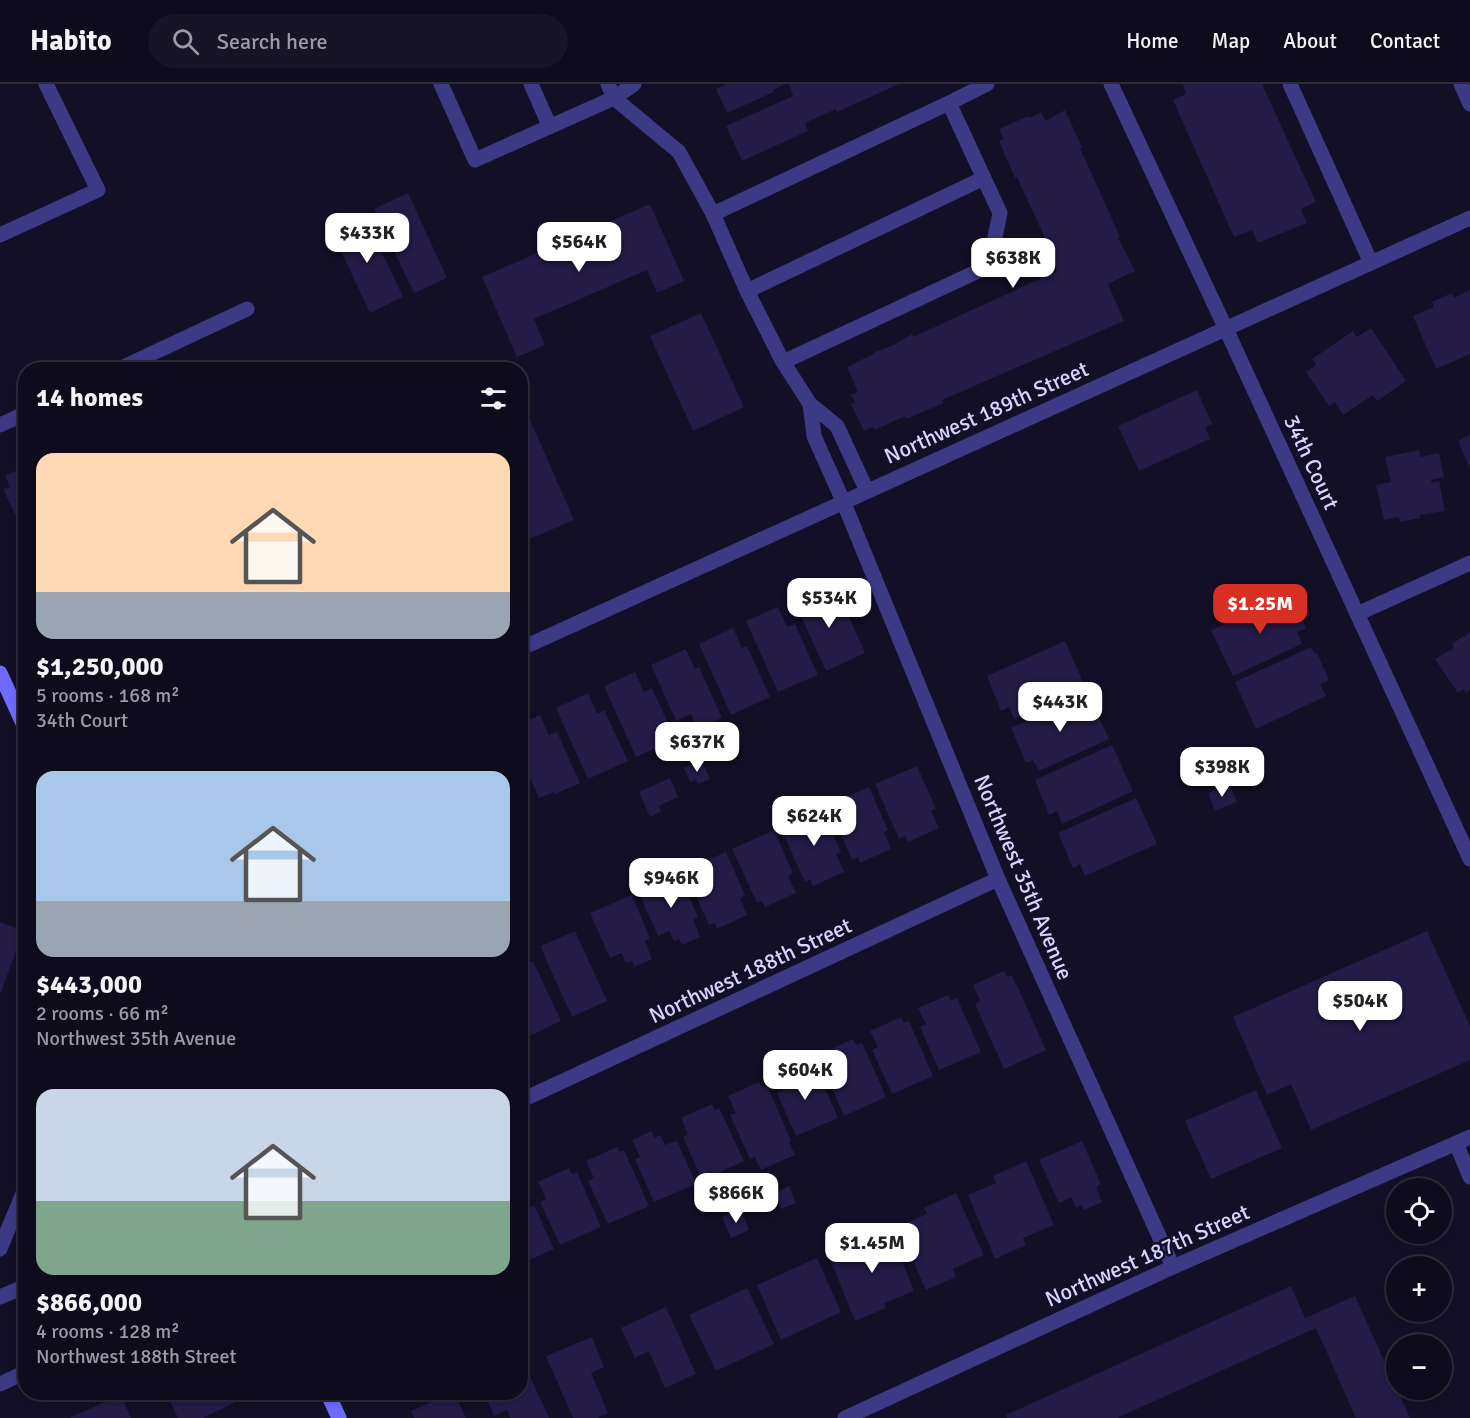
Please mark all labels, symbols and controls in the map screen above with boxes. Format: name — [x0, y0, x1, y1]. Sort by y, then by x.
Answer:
search box — [148, 14, 568, 68]
text: Habito — [30, 24, 112, 58]
icon: search — [169, 25, 202, 58]
text: Search here — [217, 28, 328, 55]
text: Home — [1126, 28, 1179, 54]
text: Map — [1212, 28, 1250, 54]
text: About — [1283, 28, 1337, 54]
text: Contact — [1370, 28, 1440, 54]
pin: $433K — [325, 213, 409, 264]
text: $433K — [339, 220, 395, 245]
pin: $564K — [537, 222, 621, 273]
text: $564K — [551, 229, 607, 254]
pin: $638K — [971, 238, 1055, 289]
text: $638K — [985, 245, 1041, 270]
street label: Northwest 189th Street — [880, 355, 1093, 470]
text: 14 homes — [36, 382, 143, 414]
icon: filters — [477, 382, 510, 415]
street label: 34th Court — [1278, 411, 1345, 514]
icon: home — [219, 492, 327, 600]
pin: $534K — [787, 578, 871, 629]
pin: $1.25M — [1211, 584, 1309, 635]
text: $534K — [801, 585, 857, 610]
text: $1.25M — [1227, 591, 1293, 616]
text: $1,250,000 — [36, 651, 164, 683]
pin: $443K — [1018, 682, 1102, 733]
text: 5 rooms · 168 m² — [36, 683, 180, 708]
text: $443K — [1032, 689, 1088, 714]
text: 34th Court — [36, 708, 128, 733]
pin: $637K — [655, 722, 739, 773]
text: $637K — [669, 729, 725, 754]
pin: $398K — [1180, 747, 1264, 798]
text: $398K — [1194, 754, 1250, 779]
street label: Northwest 35th Avenue — [968, 771, 1079, 984]
pin: $624K — [772, 796, 856, 847]
text: $624K — [786, 803, 842, 828]
icon: home — [219, 810, 327, 918]
pin: $946K — [629, 858, 713, 909]
text: $946K — [643, 865, 699, 890]
street label: Northwest 188th Street — [645, 911, 856, 1029]
text: $443,000 — [36, 969, 142, 1001]
pin: $504K — [1318, 981, 1402, 1032]
text: $504K — [1332, 988, 1388, 1013]
text: 2 rooms · 66 m² — [36, 1001, 169, 1026]
text: Northwest 35th Avenue — [36, 1026, 236, 1051]
pin: $604K — [763, 1050, 847, 1101]
text: $604K — [777, 1057, 833, 1082]
icon: home — [219, 1128, 327, 1236]
pin: $866K — [694, 1173, 778, 1224]
map controls — [1386, 1178, 1452, 1400]
button: locate — [1386, 1178, 1452, 1244]
text: $866K — [708, 1180, 764, 1205]
street label: Northwest 187th Street — [1041, 1198, 1254, 1313]
pin: $1.45M — [823, 1223, 921, 1274]
text: $1.45M — [839, 1230, 905, 1255]
button: + — [1386, 1256, 1452, 1322]
text: $866,000 — [36, 1287, 142, 1319]
text: 4 rooms · 128 m² — [36, 1319, 180, 1344]
button: − — [1386, 1334, 1452, 1400]
text: Northwest 188th Street — [36, 1344, 237, 1369]

